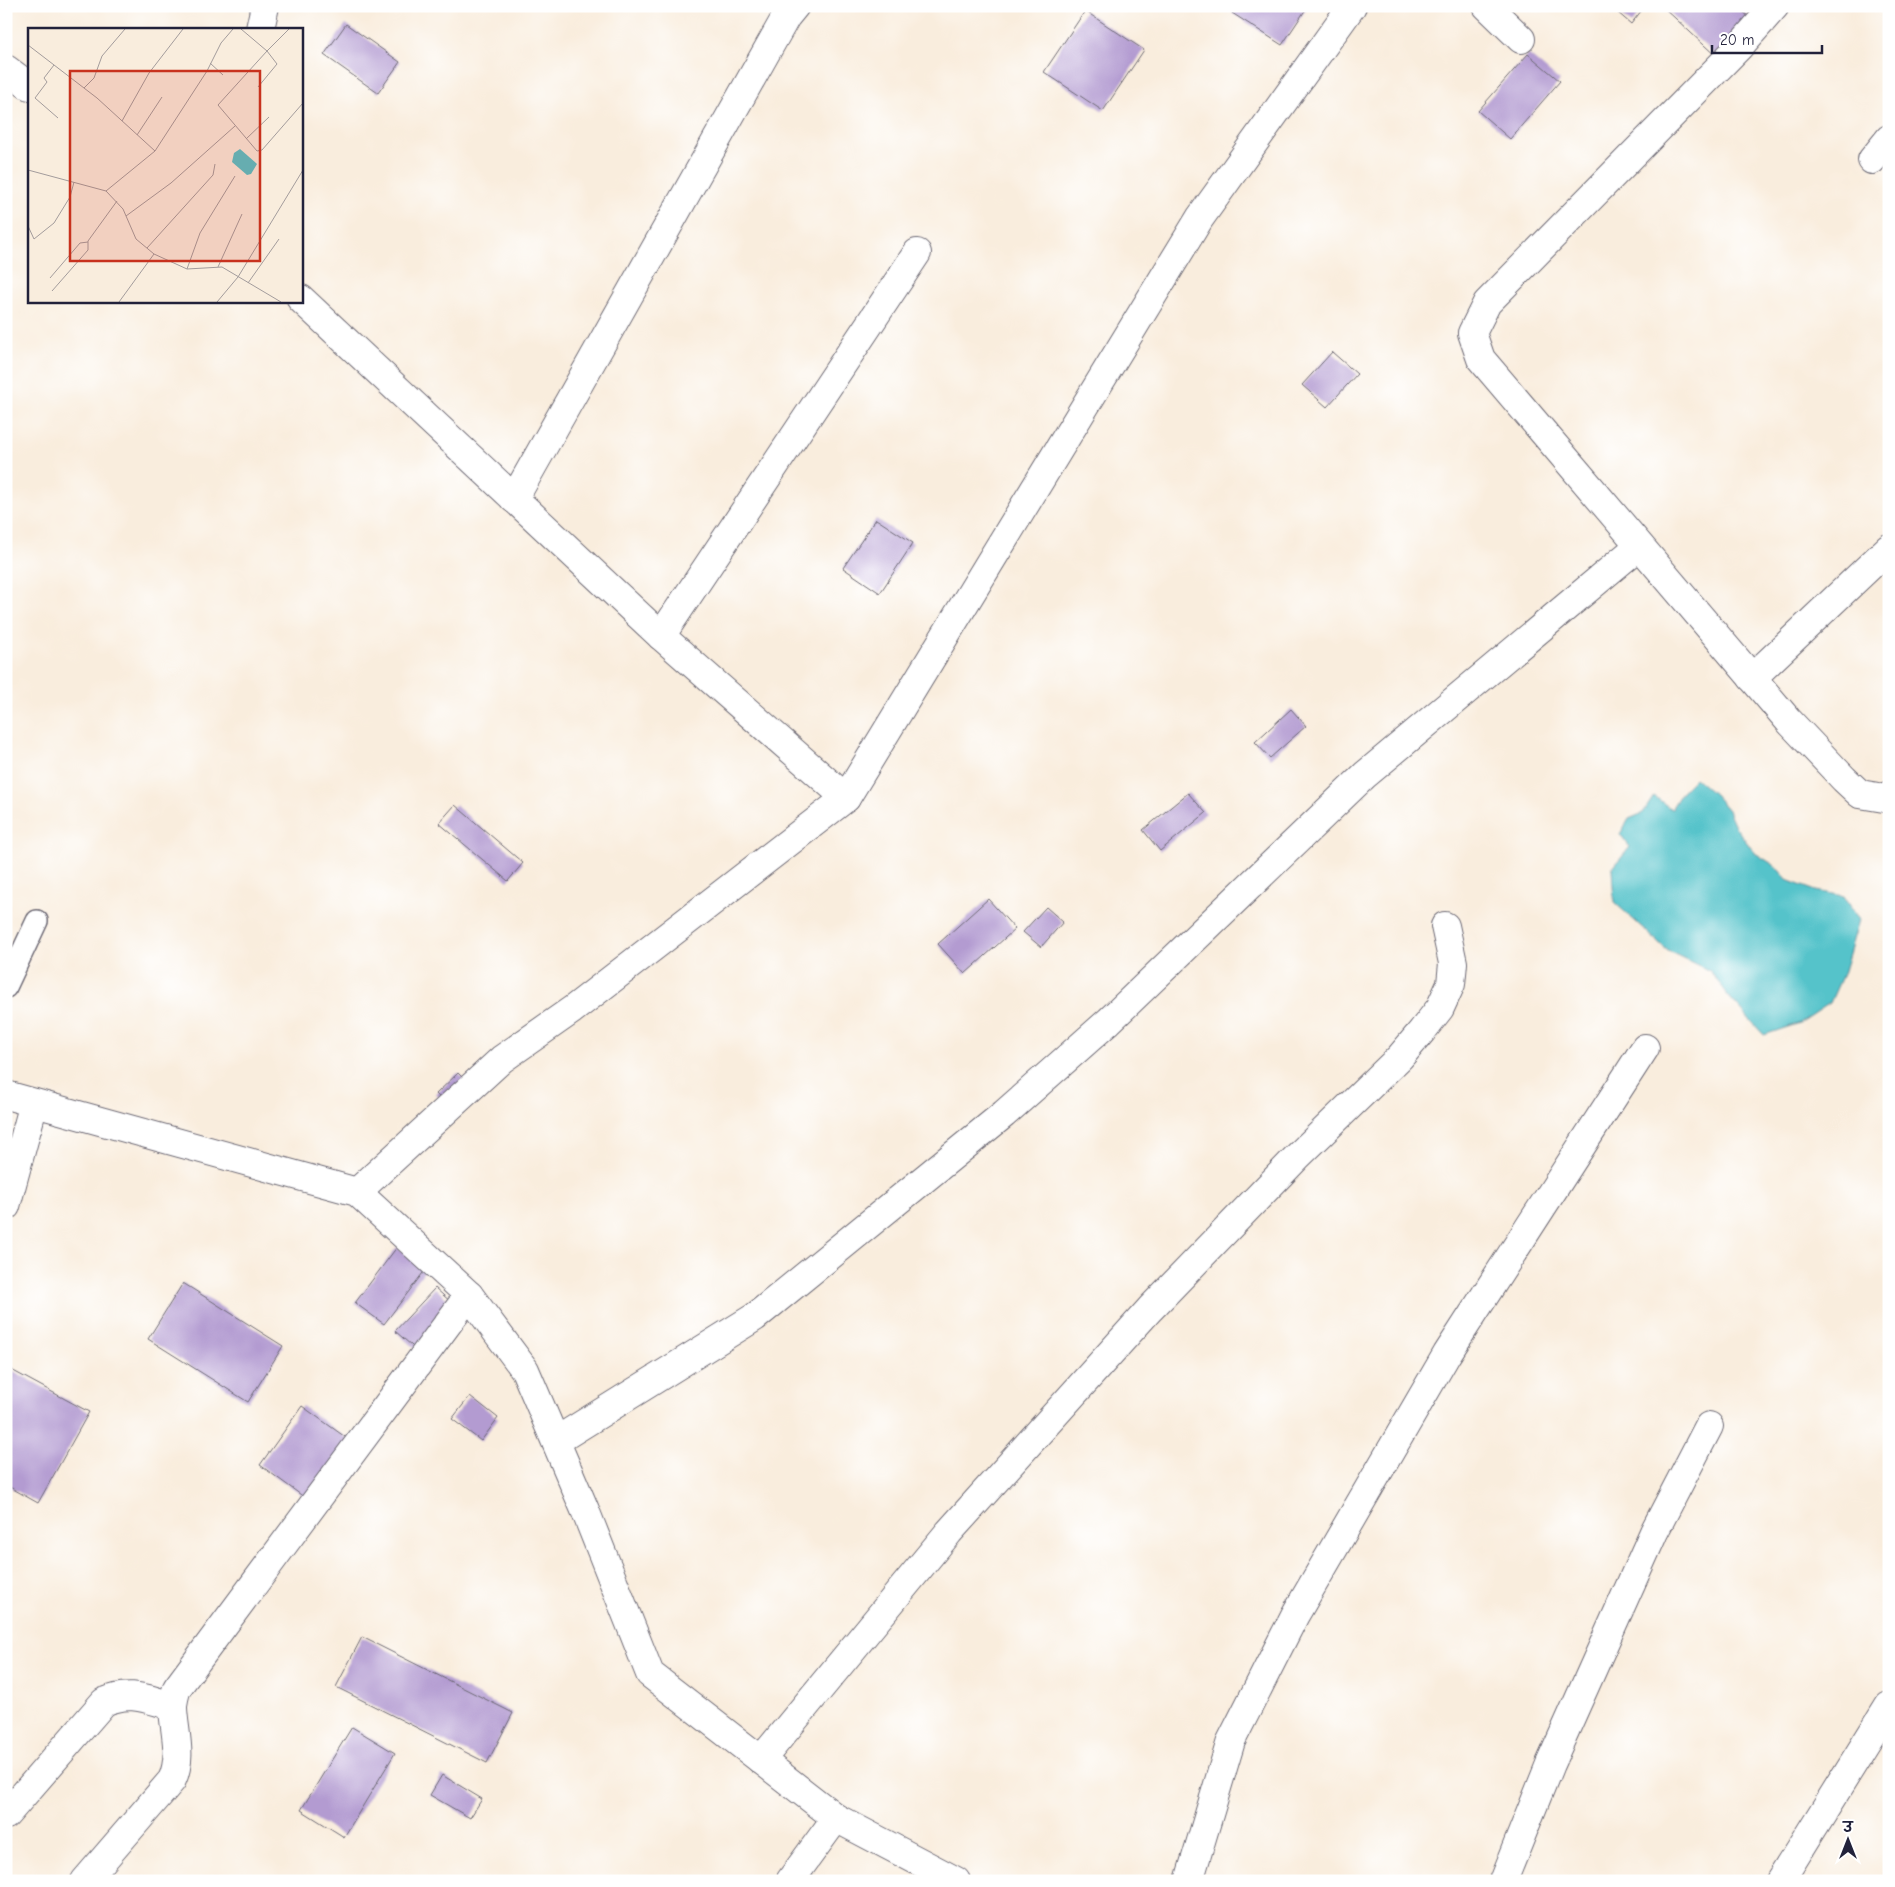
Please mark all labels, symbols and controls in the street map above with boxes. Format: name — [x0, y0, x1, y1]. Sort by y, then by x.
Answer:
scale bar — [1712, 22, 1822, 54]
inset map — [28, 28, 302, 302]
text: 20 m — [1720, 31, 1754, 49]
north arrow — [1822, 1814, 1872, 1864]
text: उ — [1841, 1819, 1854, 1836]

